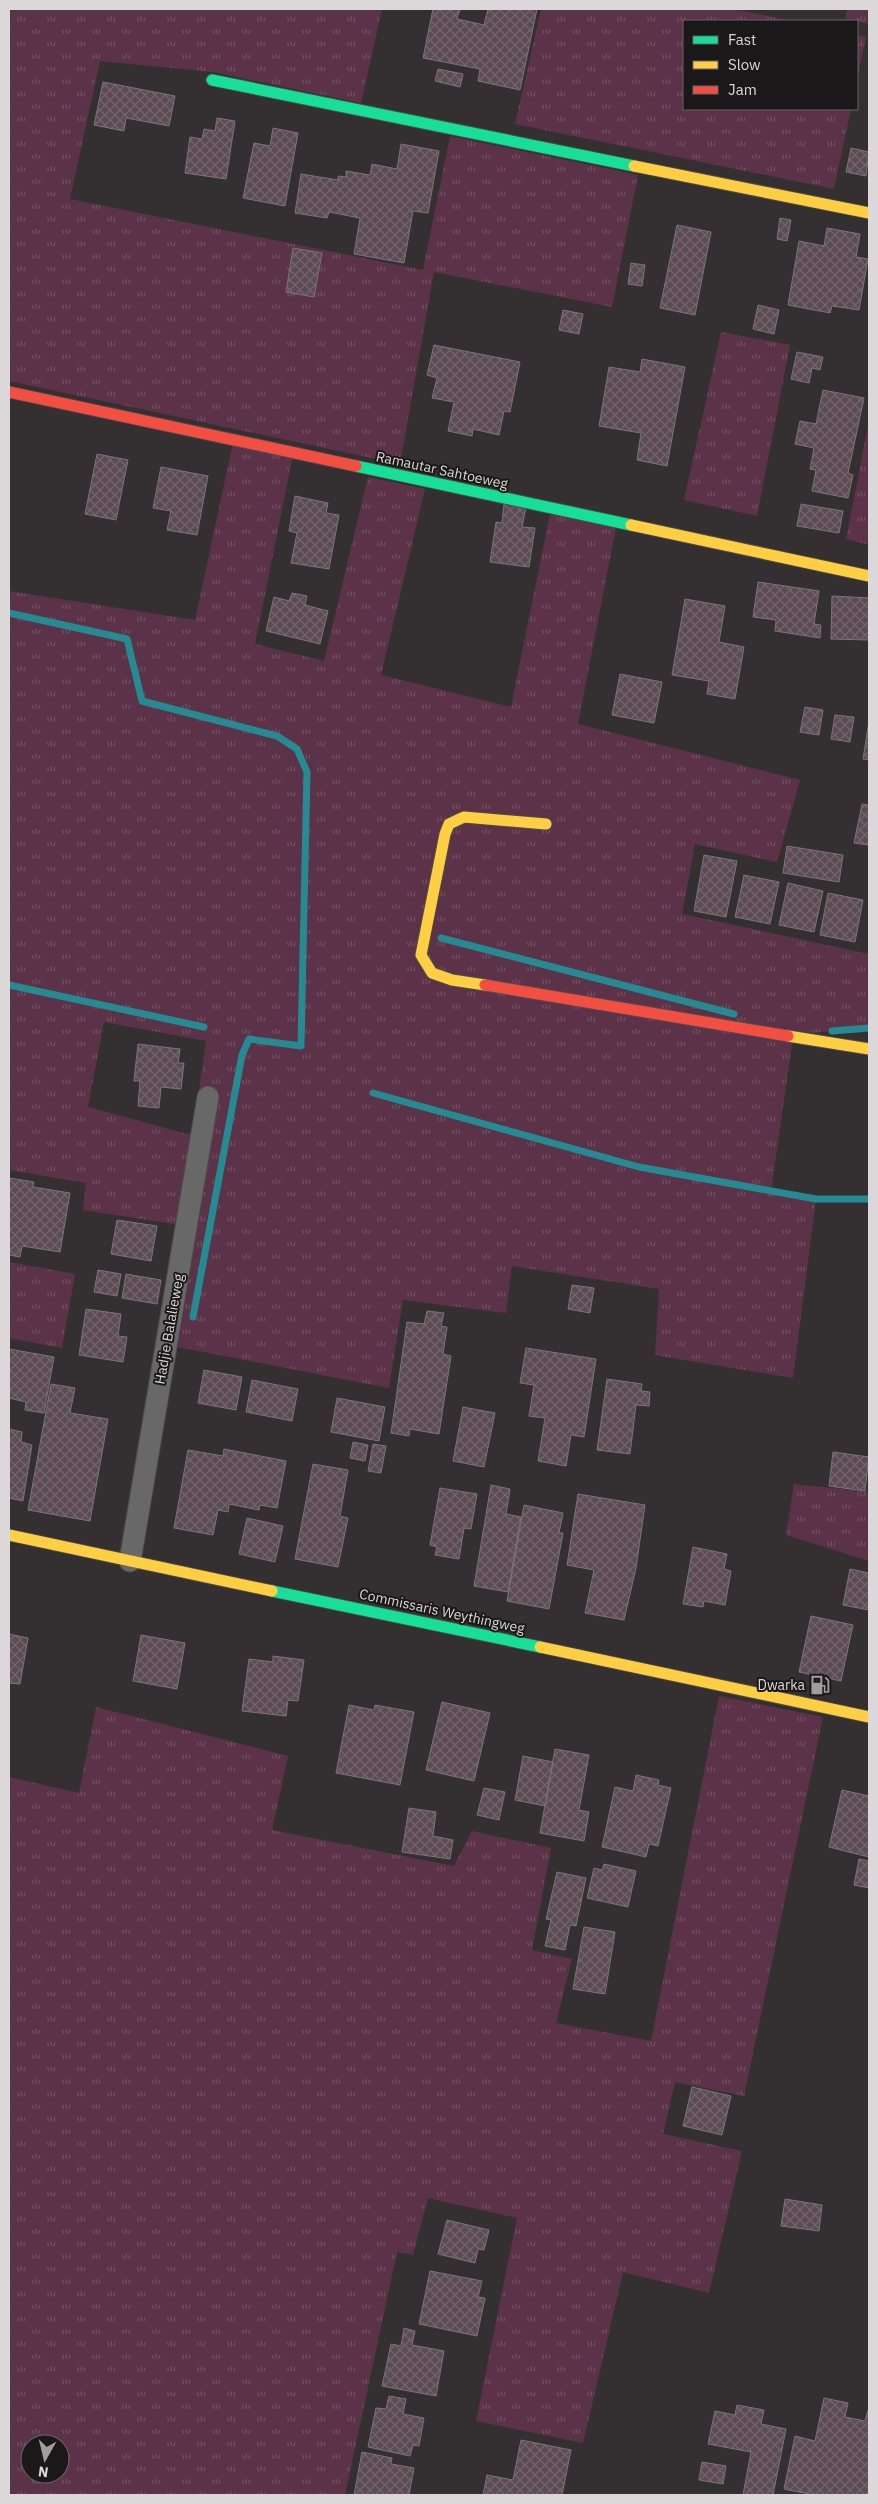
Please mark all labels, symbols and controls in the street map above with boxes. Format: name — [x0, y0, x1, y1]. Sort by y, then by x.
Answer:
legend — [683, 20, 858, 110]
text: Fast — [728, 30, 756, 49]
text: Slow — [728, 55, 761, 74]
text: Jam — [728, 80, 757, 99]
street label: Ramautar Sahtoeweg — [374, 447, 510, 493]
street label: Hadjie Balalieweg — [150, 1272, 188, 1386]
street label: Commissaris Weythingweg — [358, 1585, 527, 1637]
fuel station icon: Dwarka — [809, 1674, 831, 1696]
place label: Dwarka — [758, 1676, 806, 1694]
north arrow — [20, 2434, 70, 2484]
text: N — [37, 2462, 49, 2481]

